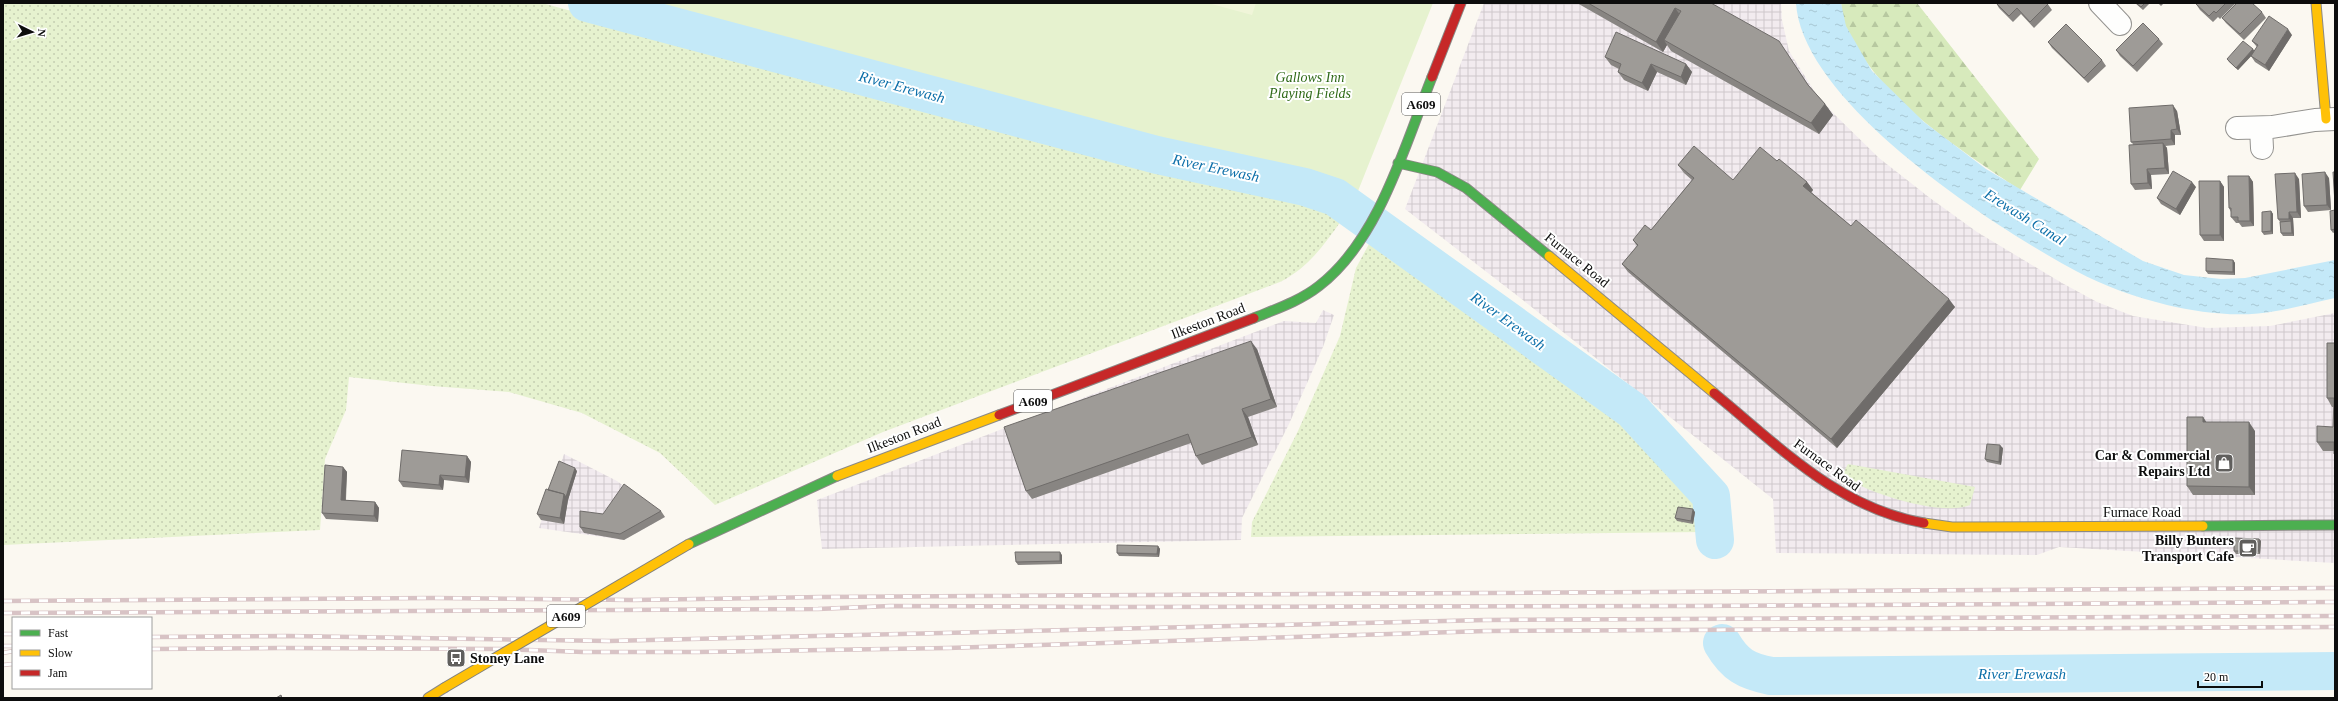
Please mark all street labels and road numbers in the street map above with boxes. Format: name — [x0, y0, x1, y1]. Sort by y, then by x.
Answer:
road number: A609 — [1402, 93, 1440, 115]
street label: Furnace Road — [1542, 230, 1612, 290]
street label: Ilkeston Road — [1169, 300, 1247, 342]
road number: A609 — [1014, 390, 1052, 412]
street label: Ilkeston Road — [865, 414, 943, 456]
street label: Furnace Road — [1791, 436, 1863, 494]
street label: Furnace Road — [2103, 505, 2181, 520]
road number: A609 — [547, 605, 585, 627]

